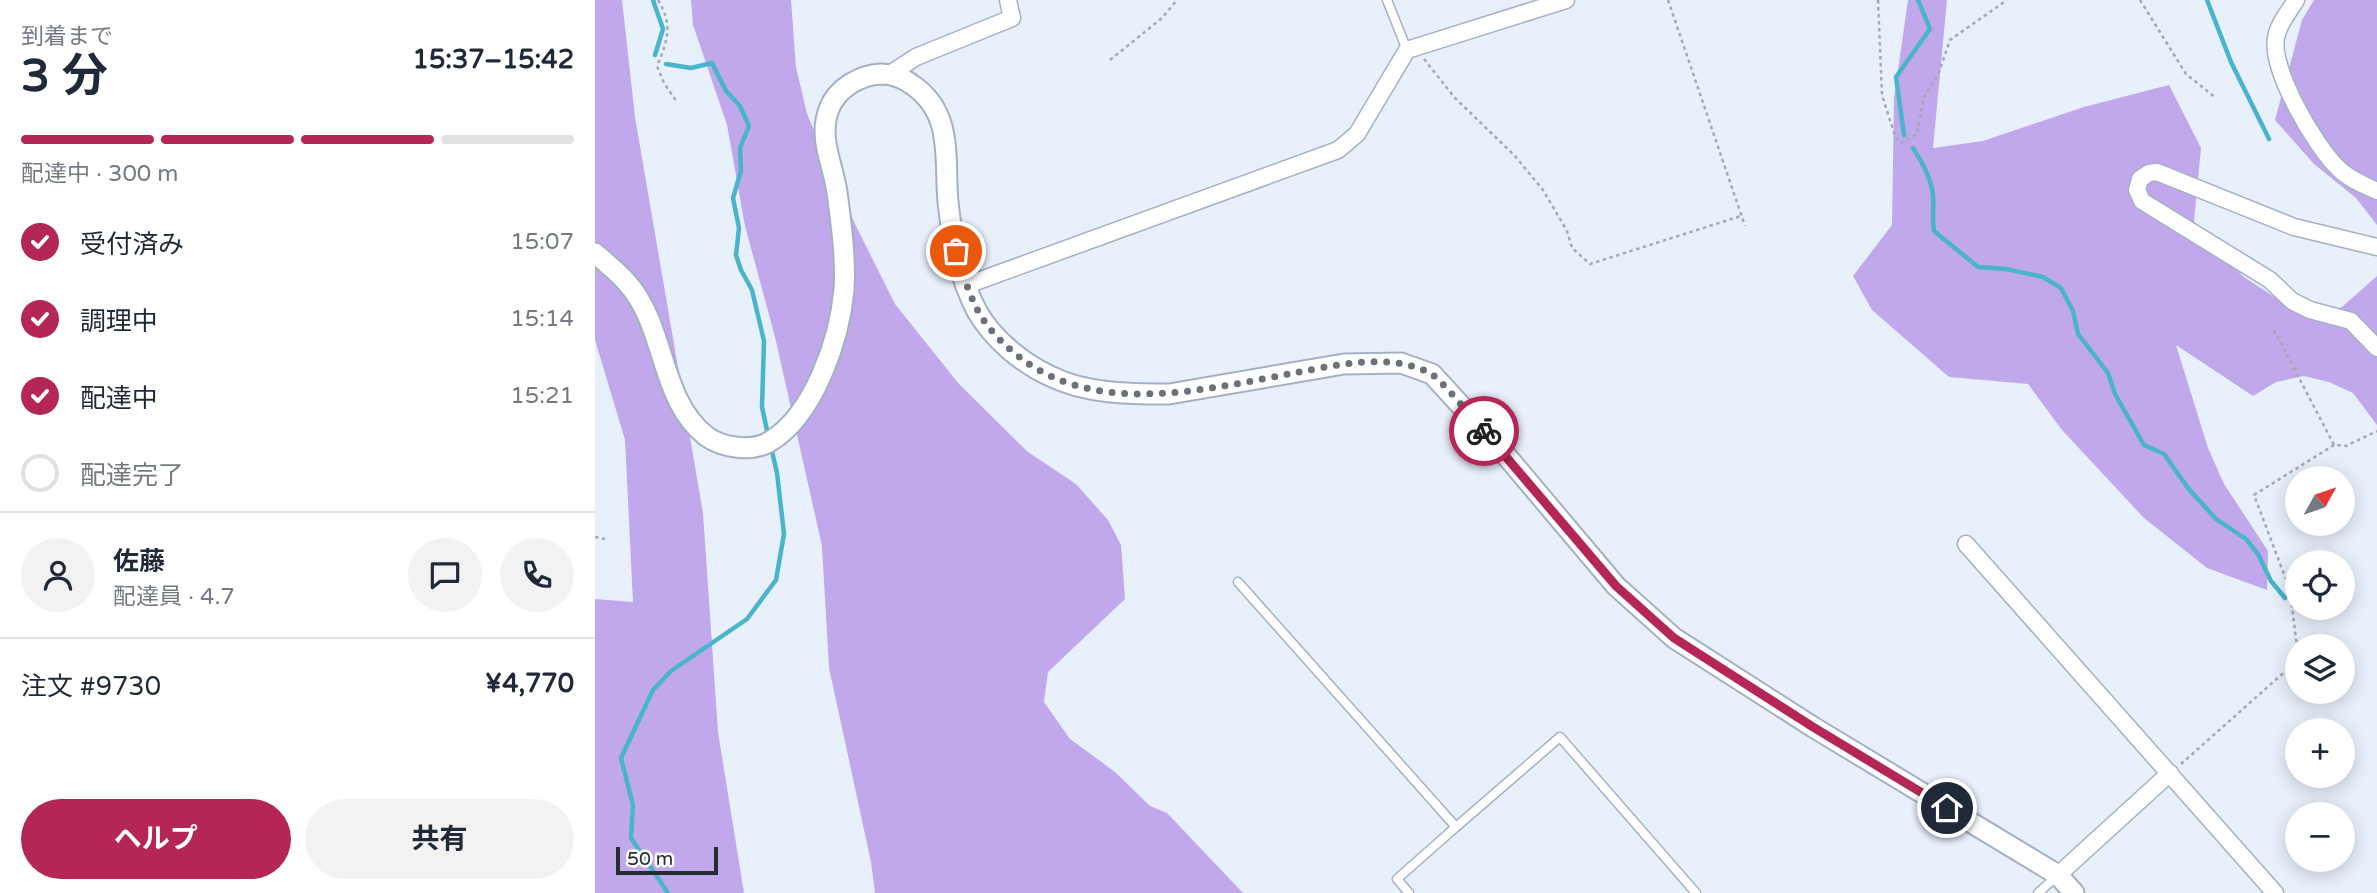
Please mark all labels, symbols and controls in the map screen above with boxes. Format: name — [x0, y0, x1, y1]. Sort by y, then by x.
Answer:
text: 到着まで — [21, 23, 113, 51]
text: 15:37–15:42 — [413, 44, 574, 75]
text: 3 分 — [21, 49, 108, 104]
text: 配達中 · 300 m — [21, 160, 178, 188]
pin — [926, 221, 986, 281]
icon: check — [21, 223, 59, 261]
text: 15:07 — [510, 228, 574, 256]
text: 受付済み — [80, 229, 184, 260]
icon: bag — [937, 232, 975, 270]
icon: check — [21, 300, 59, 338]
text: 15:14 — [510, 305, 574, 333]
text: 調理中 — [80, 306, 158, 337]
icon: check — [21, 377, 59, 415]
text: 15:21 — [510, 382, 574, 410]
text: 配達中 — [80, 383, 158, 414]
courier — [1449, 396, 1519, 466]
icon: bike — [1465, 412, 1503, 450]
text: 配達完了 — [80, 460, 184, 491]
north arrow — [2285, 466, 2355, 536]
map controls — [2285, 466, 2355, 872]
button: person — [21, 538, 95, 612]
button: chat — [408, 538, 482, 612]
button: phone — [500, 538, 574, 612]
text: 佐藤 — [113, 546, 165, 577]
button: locate — [2285, 550, 2355, 620]
text: 配達員 · 4.7 — [113, 583, 235, 611]
button: layers — [2285, 634, 2355, 704]
text: ¥4,770 — [485, 668, 574, 699]
text: 注文 #9730 — [21, 671, 161, 702]
button: + — [2285, 718, 2355, 788]
pin — [1917, 778, 1977, 838]
icon: home — [1928, 789, 1966, 827]
button: ヘルプ — [21, 799, 291, 879]
button: 共有 — [305, 799, 574, 879]
button: − — [2285, 802, 2355, 872]
scale bar — [616, 844, 717, 876]
text: 50 m — [627, 848, 673, 870]

